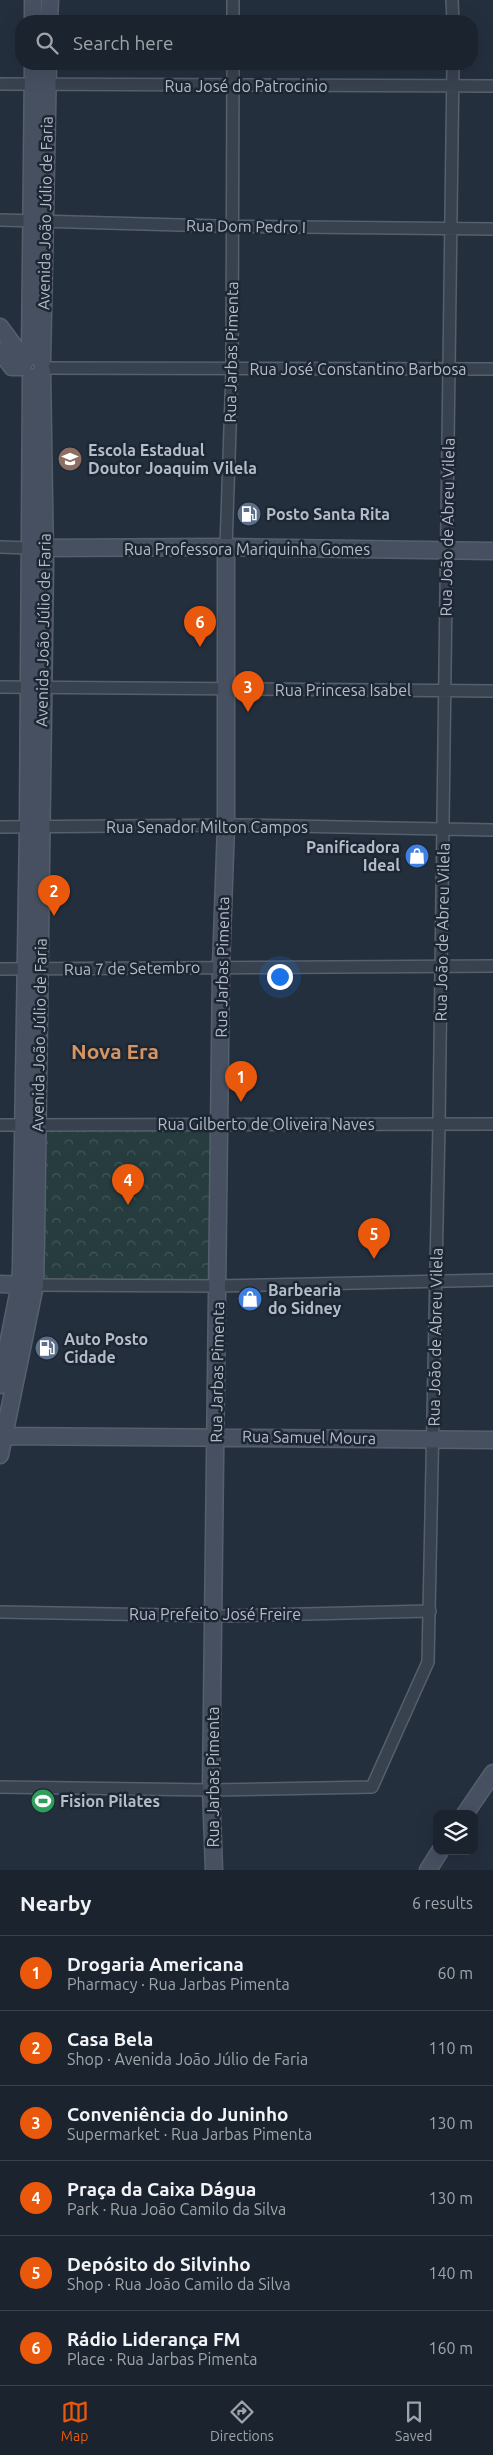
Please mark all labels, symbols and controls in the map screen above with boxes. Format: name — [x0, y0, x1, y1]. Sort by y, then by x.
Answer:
search box — [15, 15, 478, 70]
icon: search — [33, 29, 61, 57]
text: Search here — [73, 32, 173, 54]
street label: Rua José do Patrocinio — [164, 77, 328, 95]
street label: Avenida João Júlio de Faria — [34, 116, 56, 310]
street label: Rua Dom Pedro I — [186, 216, 306, 236]
street label: Rua Jarbas Pimenta — [221, 281, 241, 423]
street label: Rua José Constantino Barbosa — [249, 360, 467, 378]
street label: Rua João de Abreu Vilela — [436, 437, 458, 617]
place label: Escola Estadual Doutor Joaquim Vilela — [88, 441, 257, 477]
school or university icon: Escola Estadual Doutor Joaquim Vilela — [57, 446, 83, 472]
fuel station icon: Posto Santa Rita — [236, 501, 262, 527]
place label: Posto Santa Rita — [266, 505, 390, 523]
street label: Avenida João Júlio de Faria — [32, 533, 54, 727]
street label: Rua Professora Mariquinha Gomes — [124, 540, 370, 558]
pin: 6 — [184, 606, 216, 647]
pin: 3 — [232, 671, 264, 712]
street label: Rua Princesa Isabel — [275, 681, 411, 699]
street label: Rua Senador Milton Campos — [106, 818, 308, 836]
place label: Panificadora Ideal — [306, 838, 400, 874]
street label: Rua João de Abreu Vilela — [431, 842, 453, 1022]
shop icon: Panificadora Ideal — [404, 843, 430, 869]
pin: 2 — [38, 875, 70, 916]
street label: Rua Jarbas Pimenta — [212, 896, 232, 1038]
street label: Avenida João Júlio de Faria — [28, 938, 50, 1132]
street label: Rua 7 de Setembro — [64, 958, 200, 978]
your location — [267, 964, 293, 990]
district label: Nova Era — [71, 1039, 159, 1063]
pin: 1 — [225, 1061, 257, 1102]
street label: Rua Gilberto de Oliveira Naves — [157, 1115, 375, 1133]
pin: 4 — [112, 1164, 144, 1205]
pin: 5 — [358, 1218, 390, 1259]
street label: Rua João de Abreu Vilela — [424, 1247, 446, 1427]
place label: Barbearia do Sidney — [268, 1281, 342, 1317]
shop icon: Barbearia do Sidney — [237, 1286, 263, 1312]
street label: Rua Jarbas Pimenta — [207, 1301, 227, 1443]
place label: Auto Posto Cidade — [64, 1330, 148, 1366]
fuel station icon: Auto Posto Cidade — [34, 1335, 60, 1361]
street label: Rua Samuel Moura — [242, 1427, 376, 1447]
street label: Rua Prefeito José Freire — [129, 1605, 301, 1623]
street label: Rua Jarbas Pimenta — [204, 1706, 222, 1848]
sports icon: Fision Pilates — [30, 1788, 56, 1814]
place label: Fision Pilates — [60, 1792, 160, 1810]
map controls — [433, 1810, 478, 1855]
button: layers — [433, 1810, 478, 1855]
text: Nearby — [20, 1891, 91, 1915]
text: 6 results — [412, 1894, 473, 1912]
text: Drogaria Americana — [67, 1953, 244, 1975]
text: 1 — [31, 1964, 41, 1982]
text: 60 m — [437, 1964, 473, 1982]
text: Pharmacy · Rua Jarbas Pimenta — [67, 1975, 290, 1993]
text: Casa Bela — [67, 2028, 153, 2050]
text: 2 — [31, 2039, 41, 2057]
text: 110 m — [428, 2039, 473, 2057]
text: Shop · Avenida João Júlio de Faria — [67, 2050, 308, 2068]
text: Conveniência do Juninho — [67, 2103, 288, 2125]
text: 3 — [31, 2114, 41, 2132]
text: 130 m — [428, 2114, 473, 2132]
text: Supermarket · Rua Jarbas Pimenta — [67, 2125, 312, 2143]
text: Praça da Caixa Dágua — [67, 2178, 256, 2200]
text: 4 — [31, 2189, 41, 2207]
text: 130 m — [428, 2189, 473, 2207]
text: Park · Rua João Camilo da Silva — [67, 2200, 286, 2218]
text: Depósito do Silvinho — [67, 2253, 251, 2275]
text: 5 — [31, 2264, 41, 2282]
text: 140 m — [428, 2264, 473, 2282]
text: Shop · Rua João Camilo da Silva — [67, 2275, 291, 2293]
text: Rádio Liderança FM — [67, 2328, 241, 2350]
text: 6 — [31, 2339, 41, 2357]
text: 160 m — [428, 2339, 473, 2357]
text: Place · Rua Jarbas Pimenta — [67, 2350, 258, 2368]
tab: Map — [61, 2398, 89, 2444]
tab: Directions — [210, 2398, 274, 2444]
tab: Saved — [395, 2398, 432, 2444]

